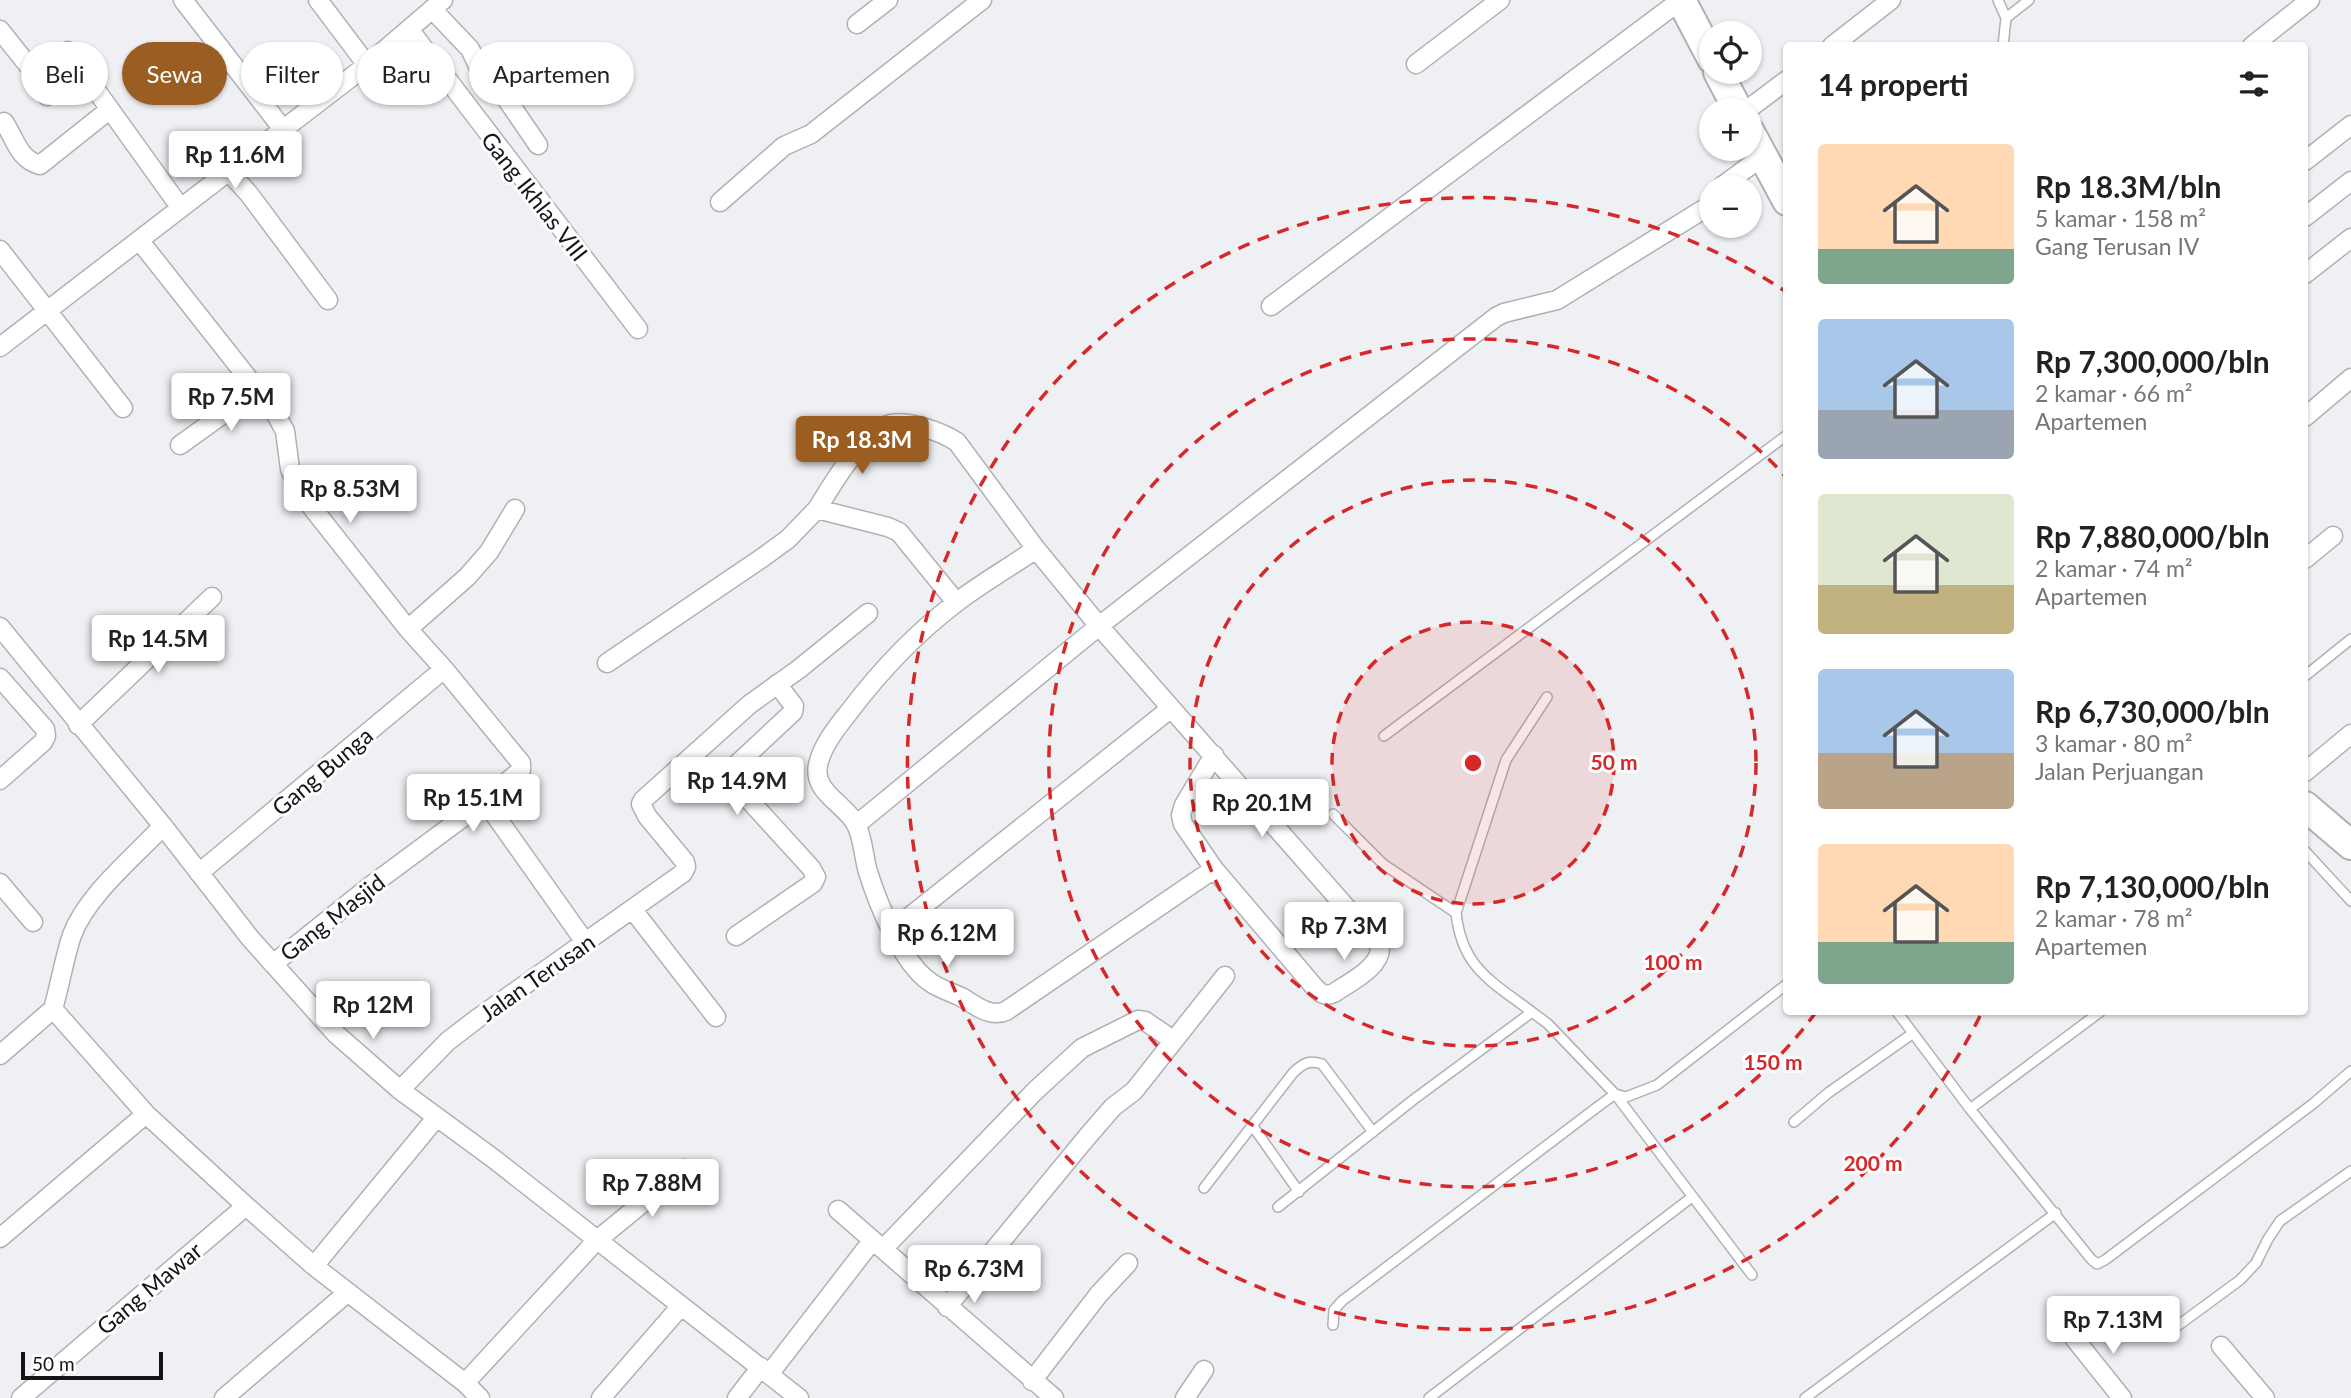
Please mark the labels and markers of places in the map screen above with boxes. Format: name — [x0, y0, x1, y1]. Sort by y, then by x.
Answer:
pin: Rp 11.6M — [163, 132, 307, 191]
pin: Rp 7.5M — [166, 374, 296, 433]
pin: Rp 18.3M — [790, 416, 934, 476]
pin: Rp 8.53M — [278, 466, 422, 525]
pin: Rp 14.5M — [86, 616, 230, 675]
centre of rings — [1461, 751, 1485, 775]
pin: Rp 14.9M — [665, 758, 809, 817]
pin: Rp 15.1M — [401, 774, 545, 834]
pin: Rp 20.1M — [1190, 780, 1334, 839]
pin: Rp 7.3M — [1279, 902, 1409, 962]
pin: Rp 6.12M — [875, 909, 1019, 969]
pin: Rp 12M — [316, 982, 430, 1041]
pin: Rp 7.88M — [580, 1160, 724, 1219]
pin: Rp 6.73M — [902, 1246, 1046, 1305]
pin: Rp 7.13M — [2041, 1296, 2185, 1356]

